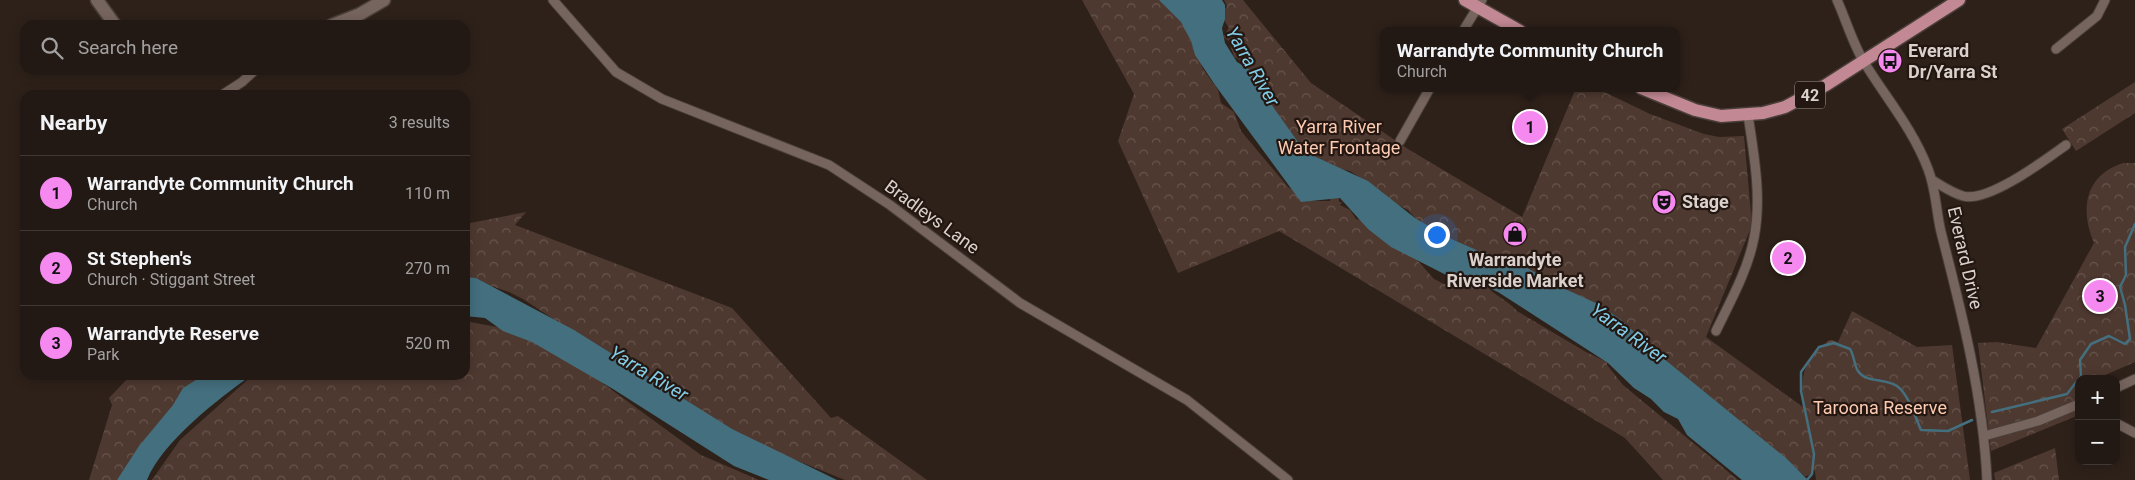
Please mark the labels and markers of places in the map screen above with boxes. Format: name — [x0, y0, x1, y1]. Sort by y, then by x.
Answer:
place label: Everard Dr/Yarra St — [1908, 40, 1997, 82]
bus stop icon: Everard Dr/Yarra St — [1877, 48, 1903, 74]
pin: 1 — [1514, 108, 1546, 146]
theatre icon: Stage — [1651, 189, 1677, 215]
place label: Stage — [1682, 191, 1729, 212]
shop icon: Warrandyte Riverside Market — [1502, 221, 1528, 247]
pin: 2 — [1772, 239, 1804, 277]
place label: Warrandyte Riverside Market — [1446, 249, 1584, 291]
pin: 3 — [2084, 277, 2116, 315]

